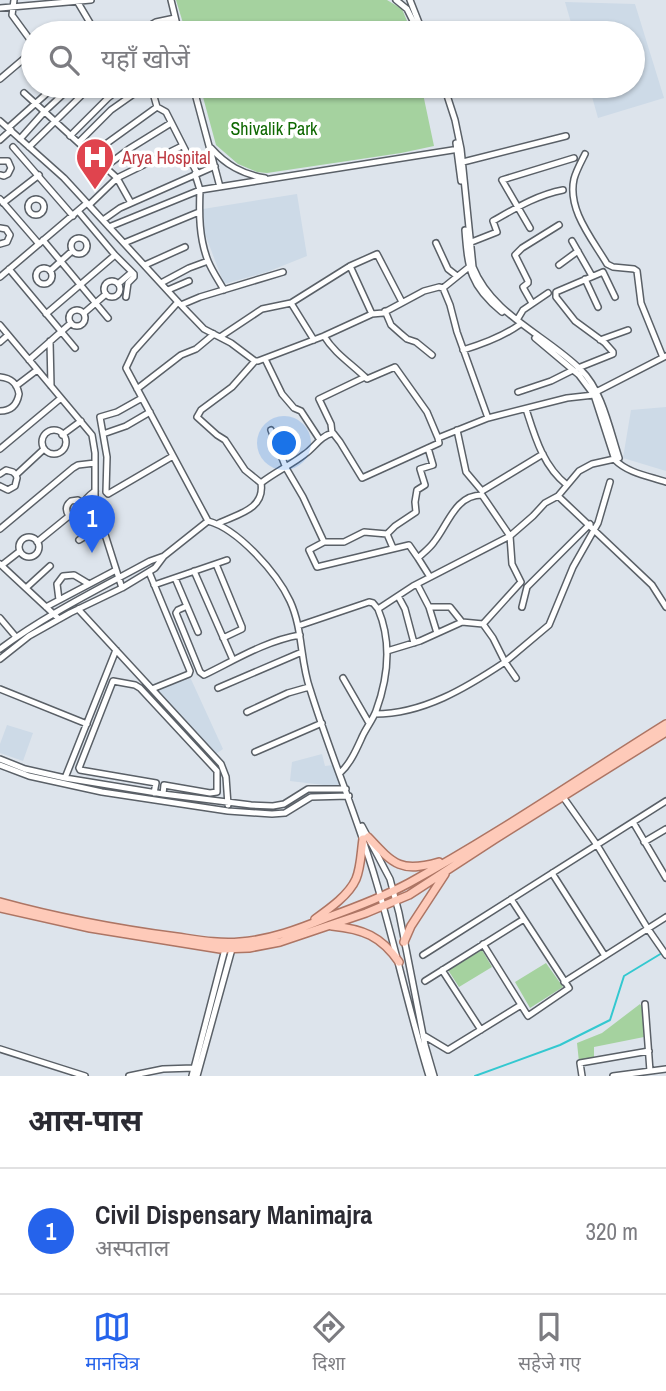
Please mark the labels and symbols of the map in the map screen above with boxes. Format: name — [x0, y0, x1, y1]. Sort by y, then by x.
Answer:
park label: Shivalik Park — [231, 116, 318, 141]
hospital icon: Arya Hospital — [74, 136, 116, 191]
place label: Arya Hospital — [121, 145, 211, 170]
your location — [267, 426, 301, 460]
pin: 1 — [69, 495, 115, 553]

